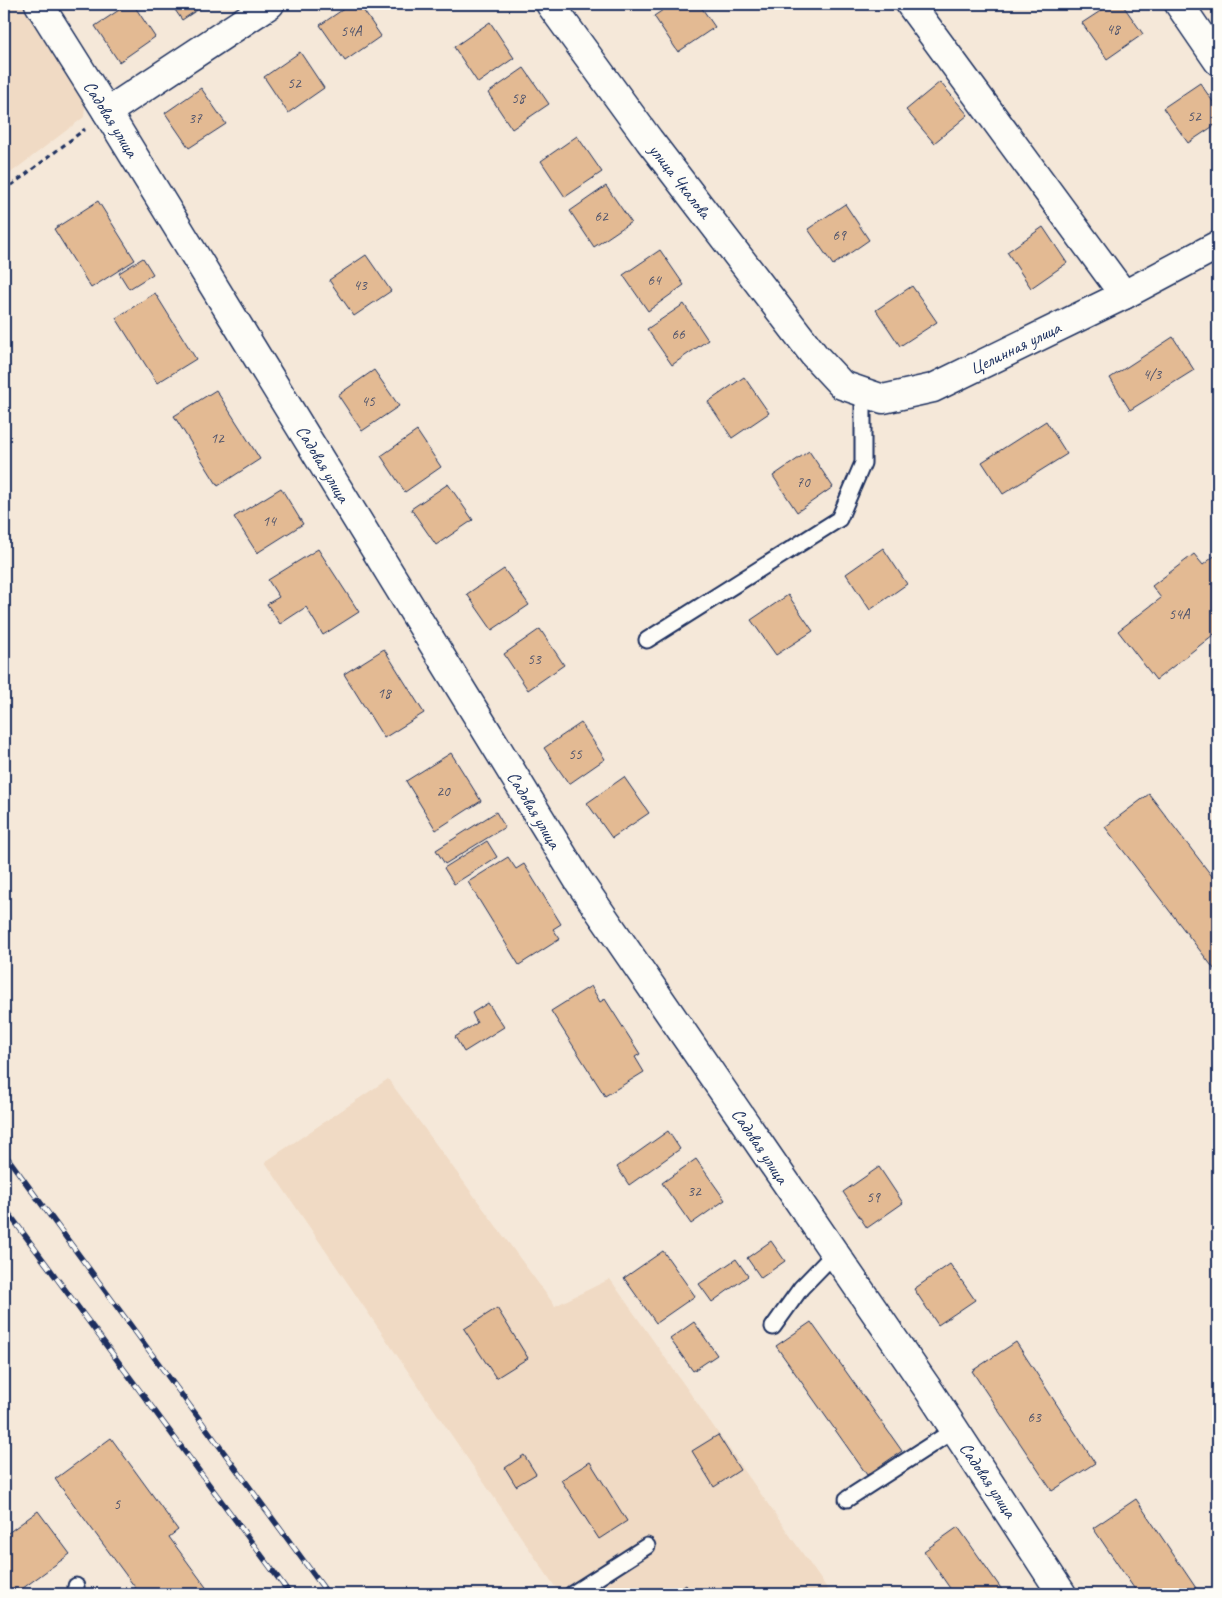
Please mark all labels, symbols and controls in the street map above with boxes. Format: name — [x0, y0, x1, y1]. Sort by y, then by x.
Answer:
house number: 48 — [1106, 20, 1121, 39]
house number: 54А — [340, 22, 363, 41]
house number: 52 — [287, 74, 302, 93]
street label: Садовая улица — [79, 77, 144, 162]
house number: 58 — [511, 89, 526, 108]
house number: 52 — [1187, 107, 1202, 126]
house number: 37 — [188, 109, 203, 128]
street label: улица Чкалова — [643, 139, 717, 224]
house number: 62 — [594, 207, 609, 226]
house number: 69 — [832, 226, 847, 245]
house number: 64 — [647, 271, 662, 290]
house number: 43 — [353, 276, 368, 295]
street label: Целинная улица — [966, 316, 1065, 379]
house number: 66 — [671, 325, 686, 344]
house number: 4/3 — [1143, 365, 1162, 384]
house number: 45 — [361, 392, 376, 411]
street label: Садовая улица — [291, 421, 355, 508]
house number: 12 — [210, 429, 225, 448]
house number: 70 — [796, 473, 811, 492]
house number: 14 — [262, 512, 277, 531]
house number: 54А — [1168, 605, 1191, 624]
house number: 53 — [527, 650, 542, 669]
house number: 18 — [377, 684, 392, 703]
house number: 55 — [568, 745, 583, 764]
street label: Садовая улица — [502, 767, 566, 854]
house number: 20 — [436, 782, 451, 801]
street label: Садовая улица — [727, 1104, 794, 1189]
house number: 32 — [687, 1182, 702, 1201]
house number: 59 — [866, 1188, 881, 1207]
house number: 63 — [1027, 1408, 1042, 1427]
street label: Садовая улица — [955, 1438, 1022, 1523]
house number: 5 — [114, 1495, 122, 1514]

